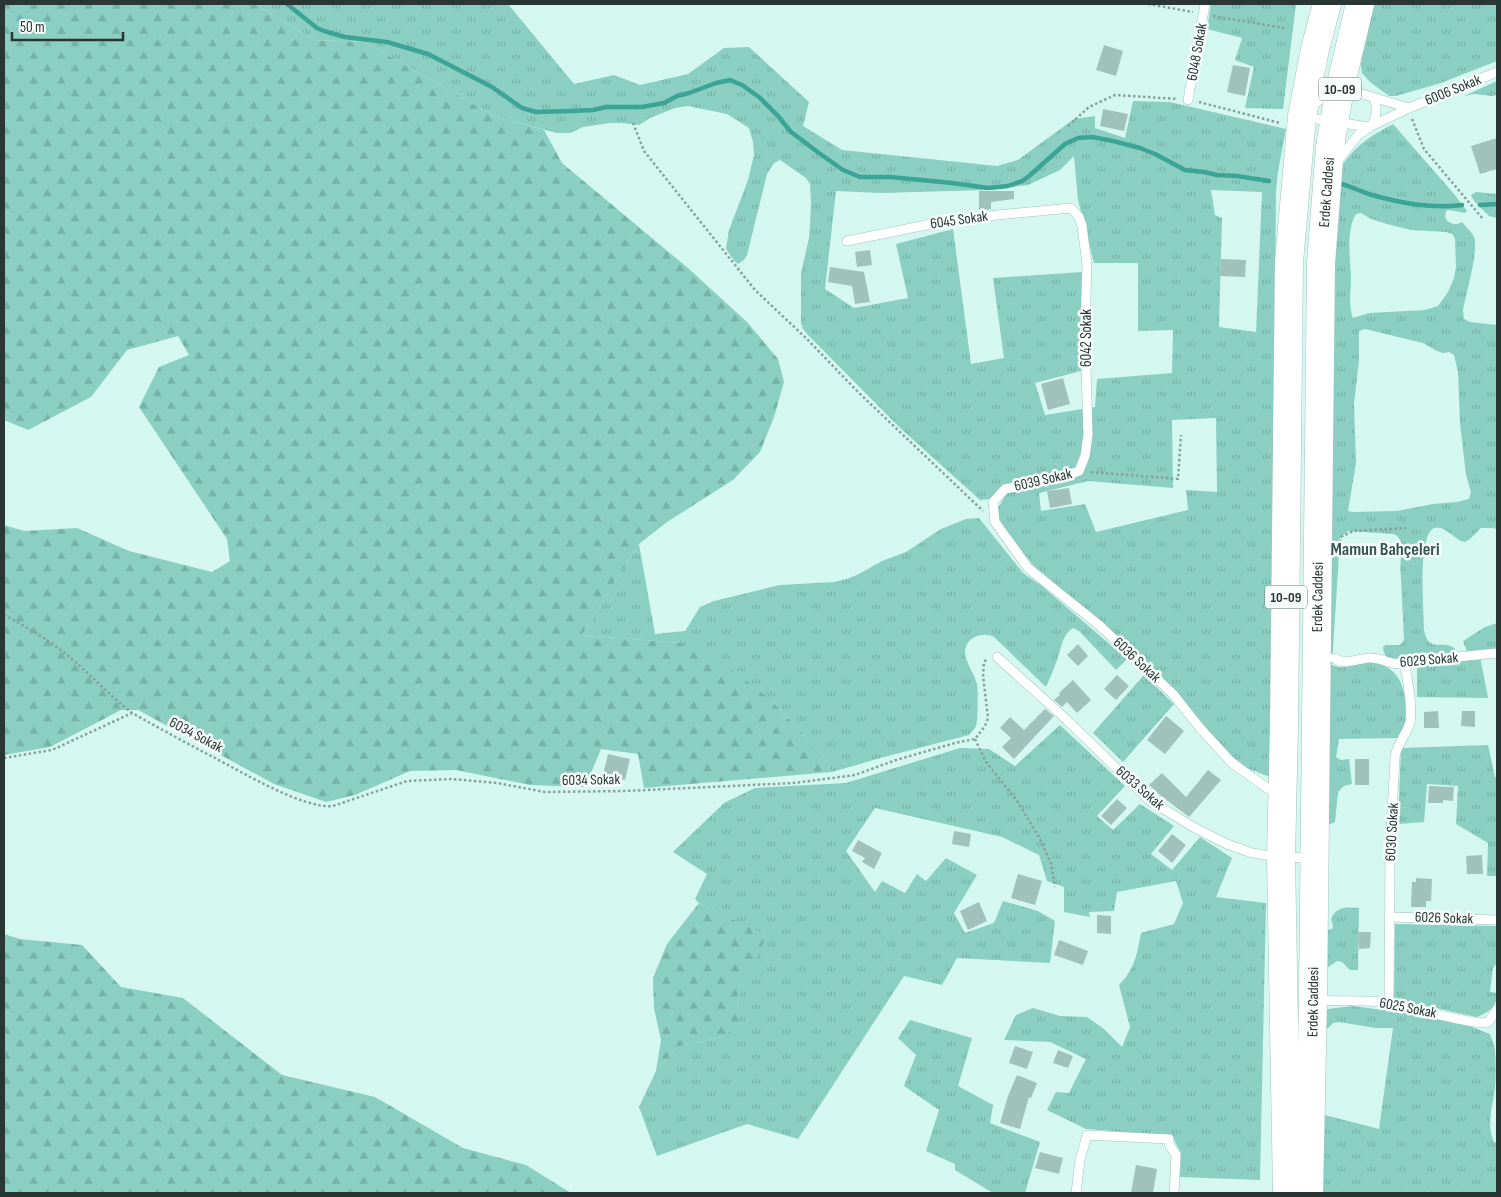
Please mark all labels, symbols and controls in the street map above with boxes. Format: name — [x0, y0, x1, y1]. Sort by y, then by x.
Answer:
scale bar — [12, 10, 124, 42]
text: 50 m — [20, 18, 45, 37]
street label: 6048 Sokak — [1183, 21, 1211, 82]
street label: 6006 Sokak — [1422, 70, 1484, 110]
road number: 10-09 — [1319, 78, 1361, 100]
street label: Erdek Caddesi — [1314, 156, 1339, 228]
street label: 6045 Sokak — [929, 207, 989, 233]
street label: 6042 Sokak — [1077, 309, 1096, 367]
street label: 6039 Sokak — [1012, 464, 1074, 496]
district label: Mamun Bahçeleri — [1330, 539, 1440, 560]
street label: Erdek Caddesi — [1307, 562, 1327, 632]
road number: 10-09 — [1265, 586, 1307, 608]
street label: 6036 Sokak — [1109, 633, 1165, 687]
street label: 6029 Sokak — [1399, 648, 1459, 672]
street label: 6034 Sokak — [166, 713, 226, 757]
street label: 6033 Sokak — [1112, 762, 1168, 814]
street label: 6034 Sokak — [562, 770, 620, 790]
street label: 6030 Sokak — [1381, 802, 1403, 862]
street label: 6026 Sokak — [1415, 907, 1474, 929]
street label: Erdek Caddesi — [1303, 967, 1323, 1037]
street label: 6025 Sokak — [1378, 993, 1438, 1023]

